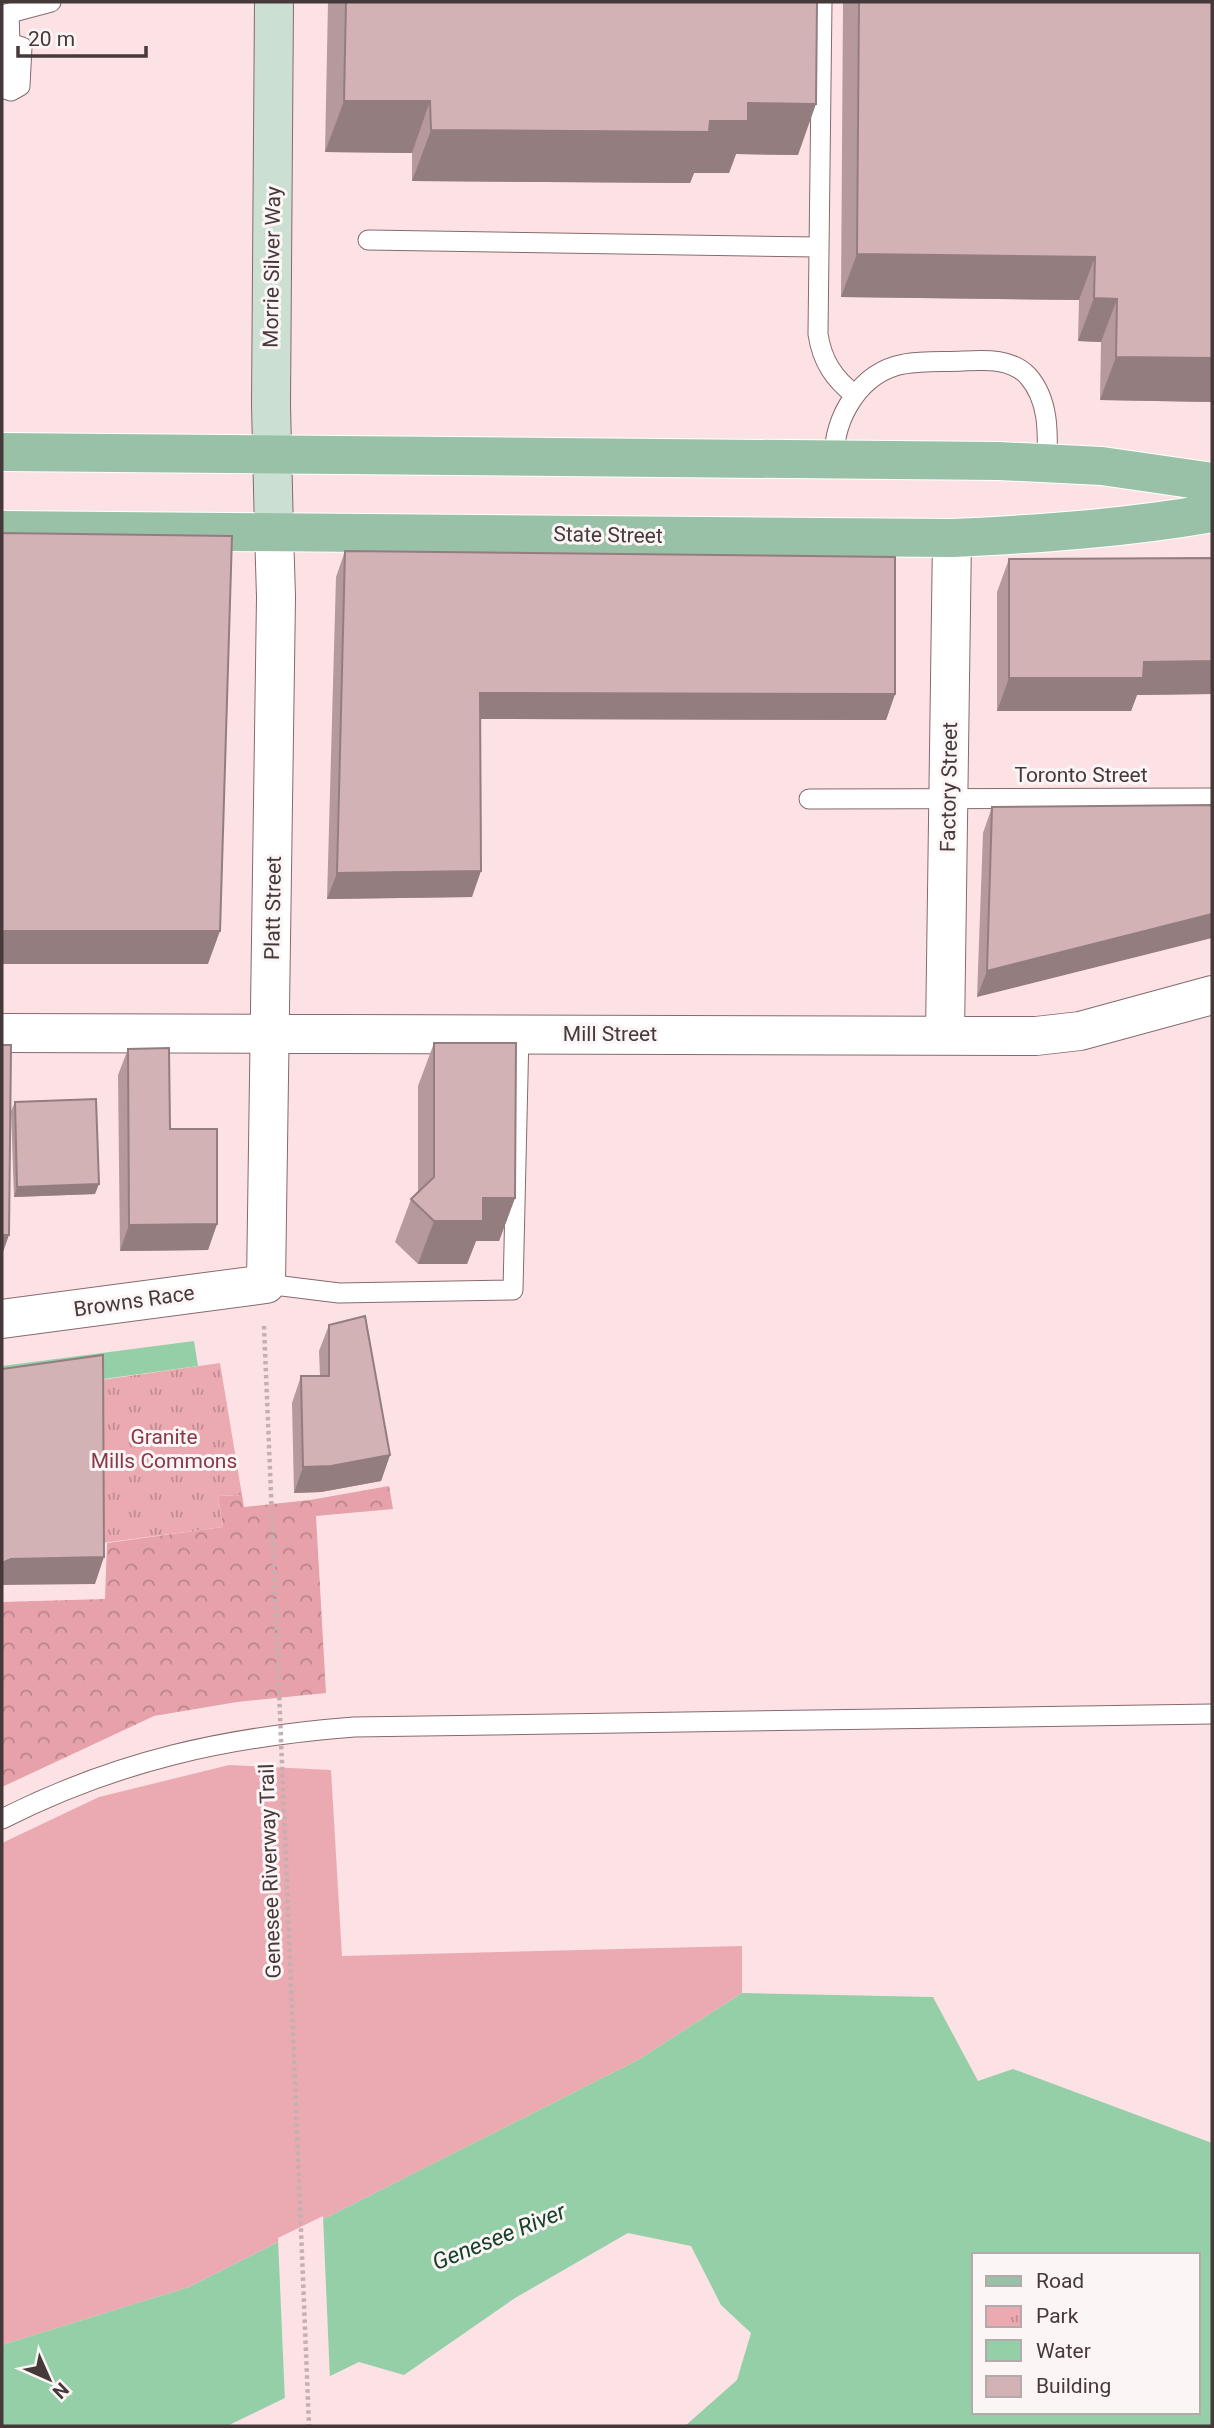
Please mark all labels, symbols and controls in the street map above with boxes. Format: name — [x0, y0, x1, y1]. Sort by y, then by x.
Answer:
scale bar — [18, 14, 145, 58]
text: 20 m — [28, 27, 75, 51]
street label: Morrie Silver Way — [259, 186, 285, 348]
street label: State Street — [553, 522, 663, 548]
street label: Factory Street — [936, 722, 962, 852]
street label: Toronto Street — [1014, 763, 1148, 787]
street label: Platt Street — [260, 856, 286, 960]
street label: Mill Street — [563, 1022, 657, 1046]
street label: Browns Race — [72, 1281, 196, 1321]
park label: Granite Mills Commons — [91, 1425, 237, 1473]
street label: Genesee Riverway Trail — [254, 1763, 286, 1979]
water label: Genesee River — [428, 2198, 571, 2276]
legend — [972, 2253, 1200, 2414]
text: Road — [1036, 2269, 1084, 2293]
text: Park — [1036, 2304, 1079, 2328]
text: Water — [1036, 2339, 1091, 2363]
north arrow — [14, 2344, 84, 2414]
text: Building — [1036, 2374, 1111, 2398]
text: N — [48, 2378, 74, 2404]

